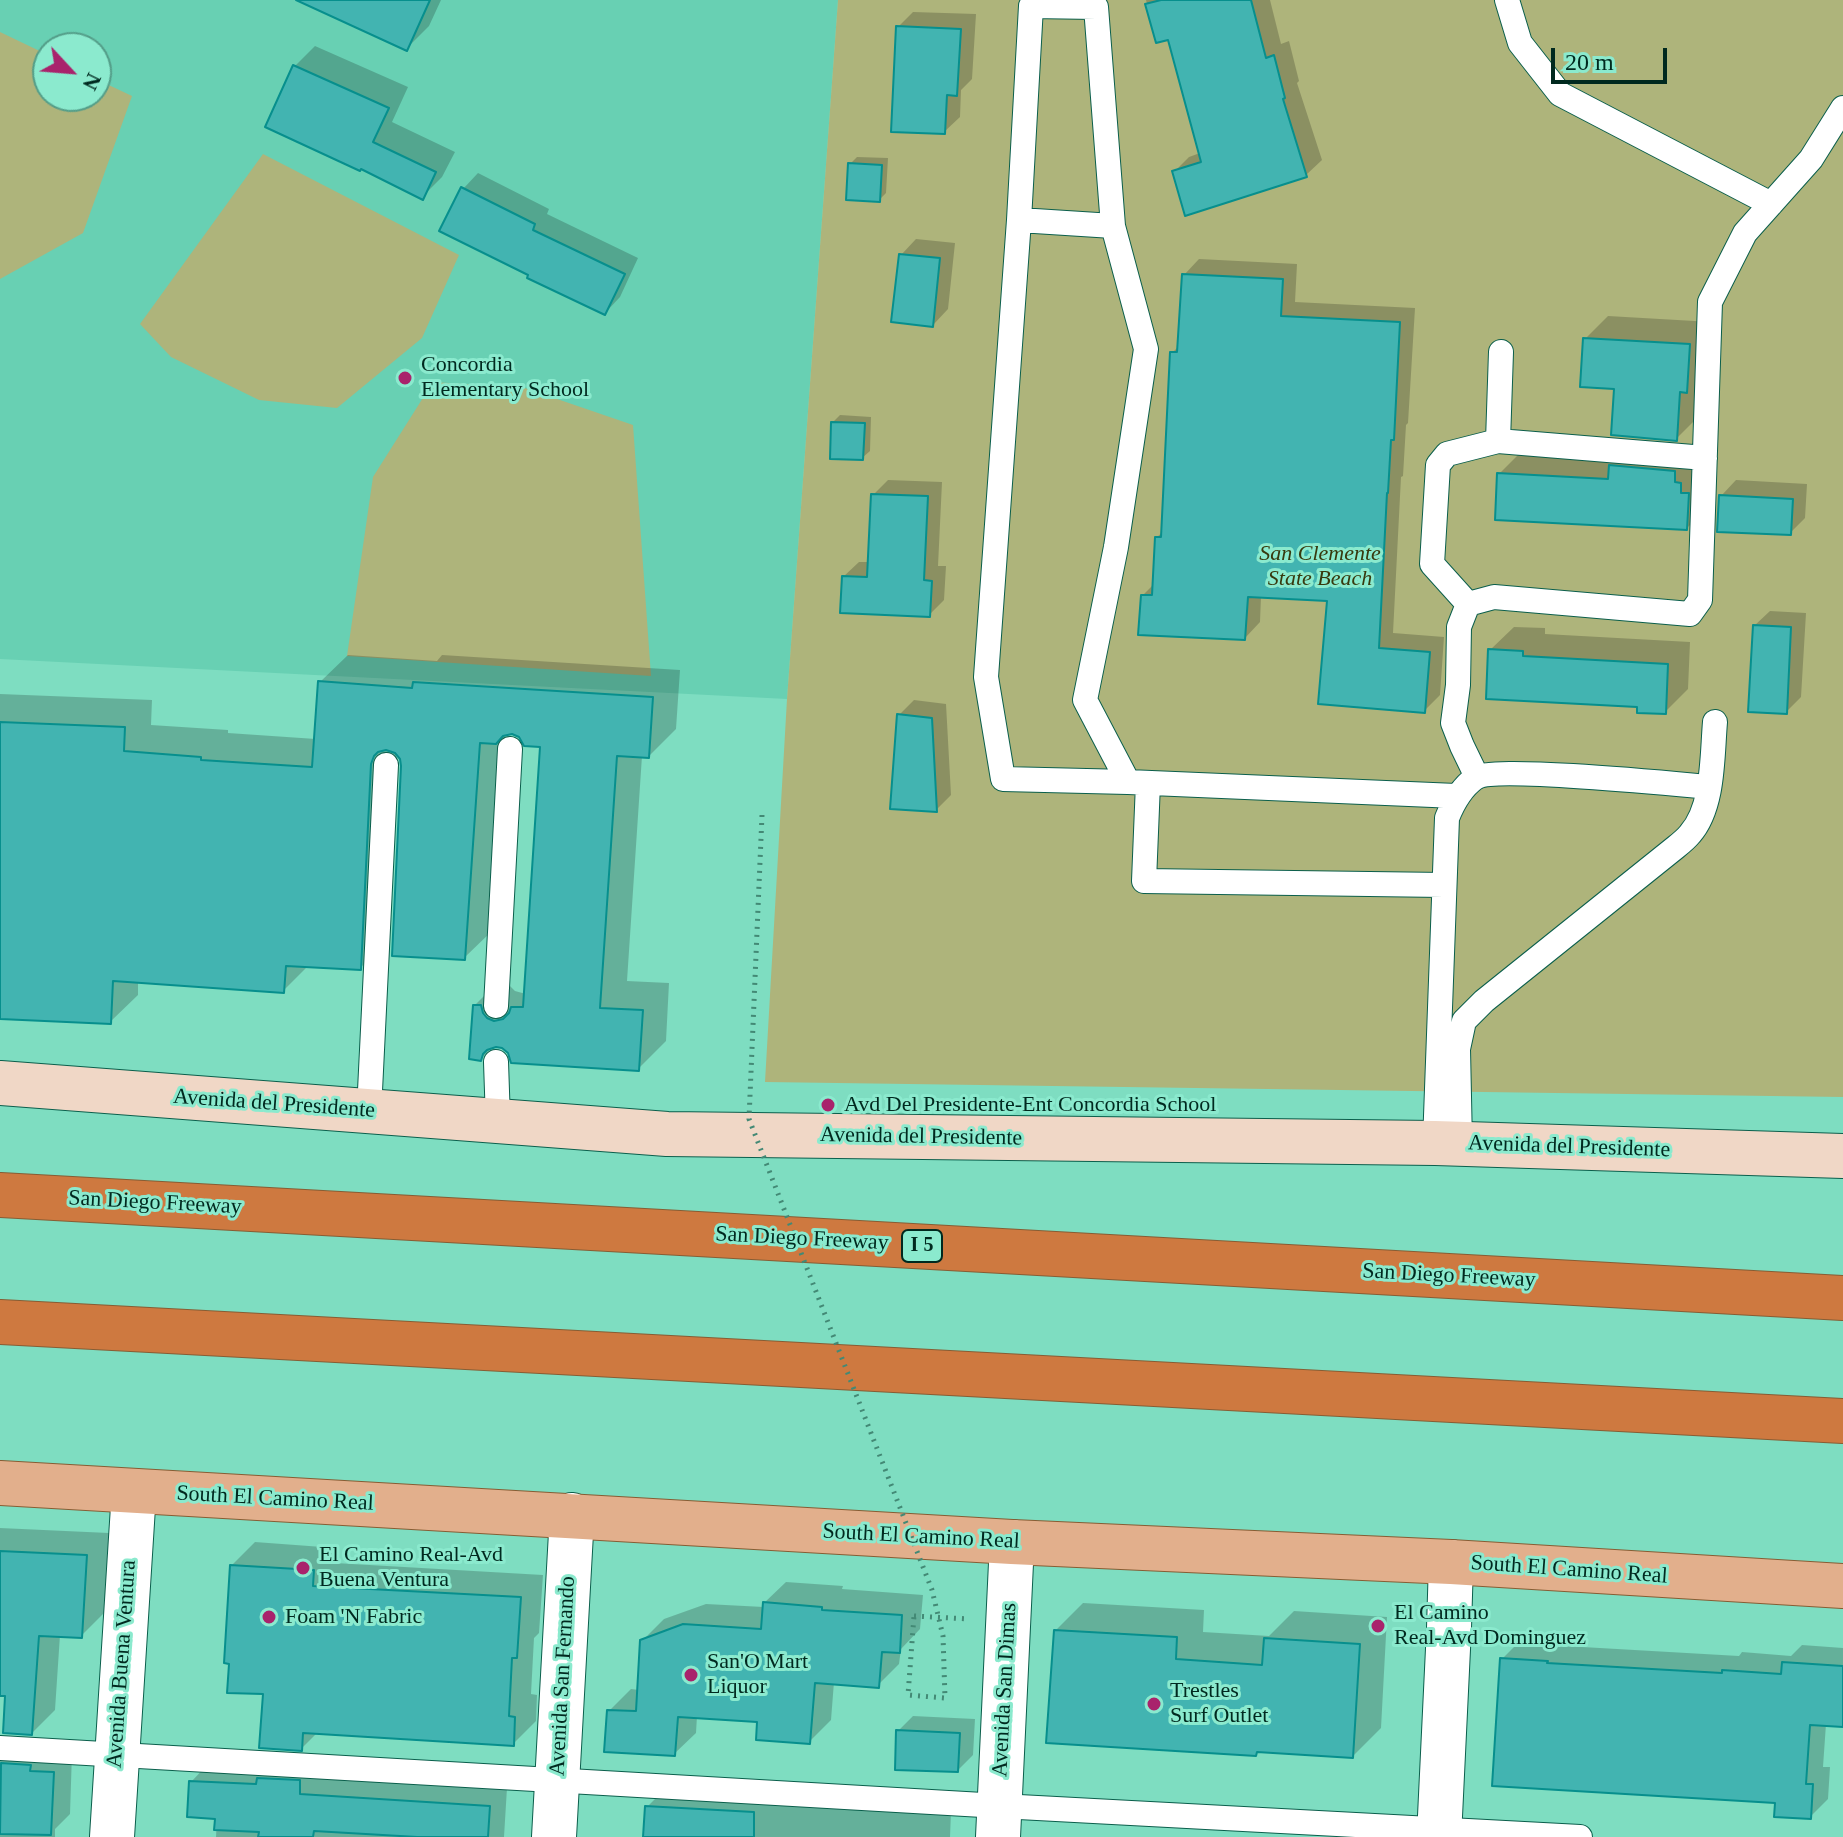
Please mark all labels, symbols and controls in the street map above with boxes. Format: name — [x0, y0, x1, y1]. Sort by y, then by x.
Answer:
north arrow — [32, 32, 112, 112]
scale bar — [1555, 32, 1671, 82]
text: 20 m — [1565, 49, 1614, 75]
text: N — [78, 69, 107, 94]
place label: Concordia Elementary School — [421, 352, 589, 404]
marker: Concordia Elementary School — [396, 369, 414, 387]
park label: San Clemente State Beach — [1259, 541, 1381, 592]
street label: Avenida del Presidente — [172, 1084, 376, 1124]
place label: Avd Del Presidente-Ent Concordia School — [844, 1092, 1216, 1118]
marker: Avd Del Presidente-Ent Concordia School — [819, 1096, 837, 1114]
street label: Avenida del Presidente — [820, 1122, 1022, 1152]
street label: Avenida del Presidente — [1467, 1130, 1671, 1164]
street label: San Diego Freeway — [68, 1185, 242, 1221]
street label: San Diego Freeway — [715, 1221, 889, 1257]
road number: I 5 — [902, 1230, 942, 1262]
street label: San Diego Freeway — [1362, 1258, 1536, 1294]
street label: South El Camino Real — [176, 1481, 374, 1517]
street label: South El Camino Real — [822, 1519, 1020, 1555]
place label: El Camino Real-Avd Buena Ventura — [319, 1542, 503, 1594]
street label: South El Camino Real — [1470, 1550, 1668, 1590]
street label: Avenida Buena Ventura — [102, 1559, 142, 1769]
marker: El Camino Real-Avd Buena Ventura — [294, 1559, 312, 1577]
street label: Avenida San Fernando — [545, 1575, 581, 1777]
place label: El Camino Real-Avd Dominguez — [1394, 1600, 1586, 1652]
street label: Avenida San Dimas — [987, 1602, 1023, 1778]
place label: Foam 'N Fabric — [285, 1604, 422, 1630]
marker: Foam 'N Fabric — [260, 1608, 278, 1626]
marker: El Camino Real-Avd Dominguez — [1369, 1617, 1387, 1635]
place label: San'O Mart Liquor — [707, 1649, 808, 1700]
marker: San'O Mart Liquor — [682, 1666, 700, 1684]
place label: Trestles Surf Outlet — [1170, 1678, 1268, 1730]
marker: Trestles Surf Outlet — [1145, 1695, 1163, 1713]

